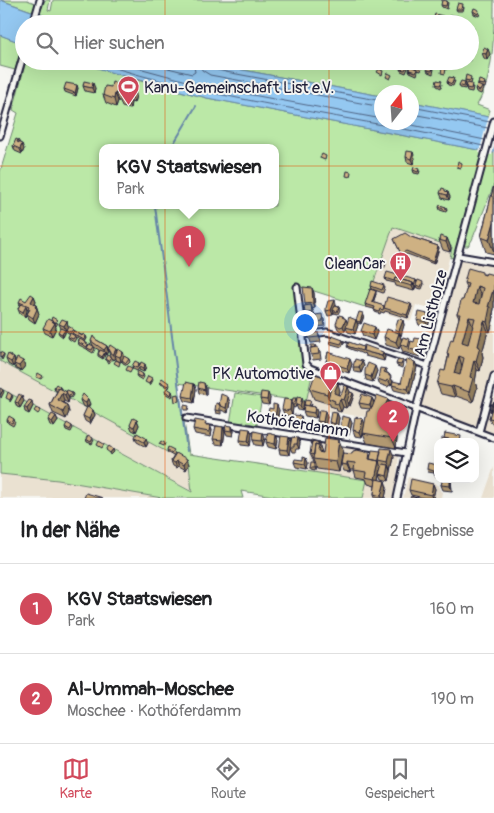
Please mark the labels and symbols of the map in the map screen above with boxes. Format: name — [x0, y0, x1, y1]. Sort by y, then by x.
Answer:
sports icon: Kanu-Gemeinschaft List e.V. — [116, 75, 140, 106]
place label: Kanu-Gemeinschaft List e.V. — [144, 78, 334, 98]
north arrow — [374, 85, 419, 130]
pin: 1 — [173, 226, 205, 267]
building icon: CleanCar — [389, 251, 413, 282]
place label: CleanCar — [324, 254, 385, 274]
street label: Am Listholze — [410, 267, 452, 359]
your location — [292, 310, 318, 336]
shop icon: PK Automotive — [318, 361, 342, 392]
place label: PK Automotive — [212, 364, 314, 384]
pin: 2 — [377, 401, 409, 442]
street label: Kothöferdamm — [245, 406, 351, 442]

